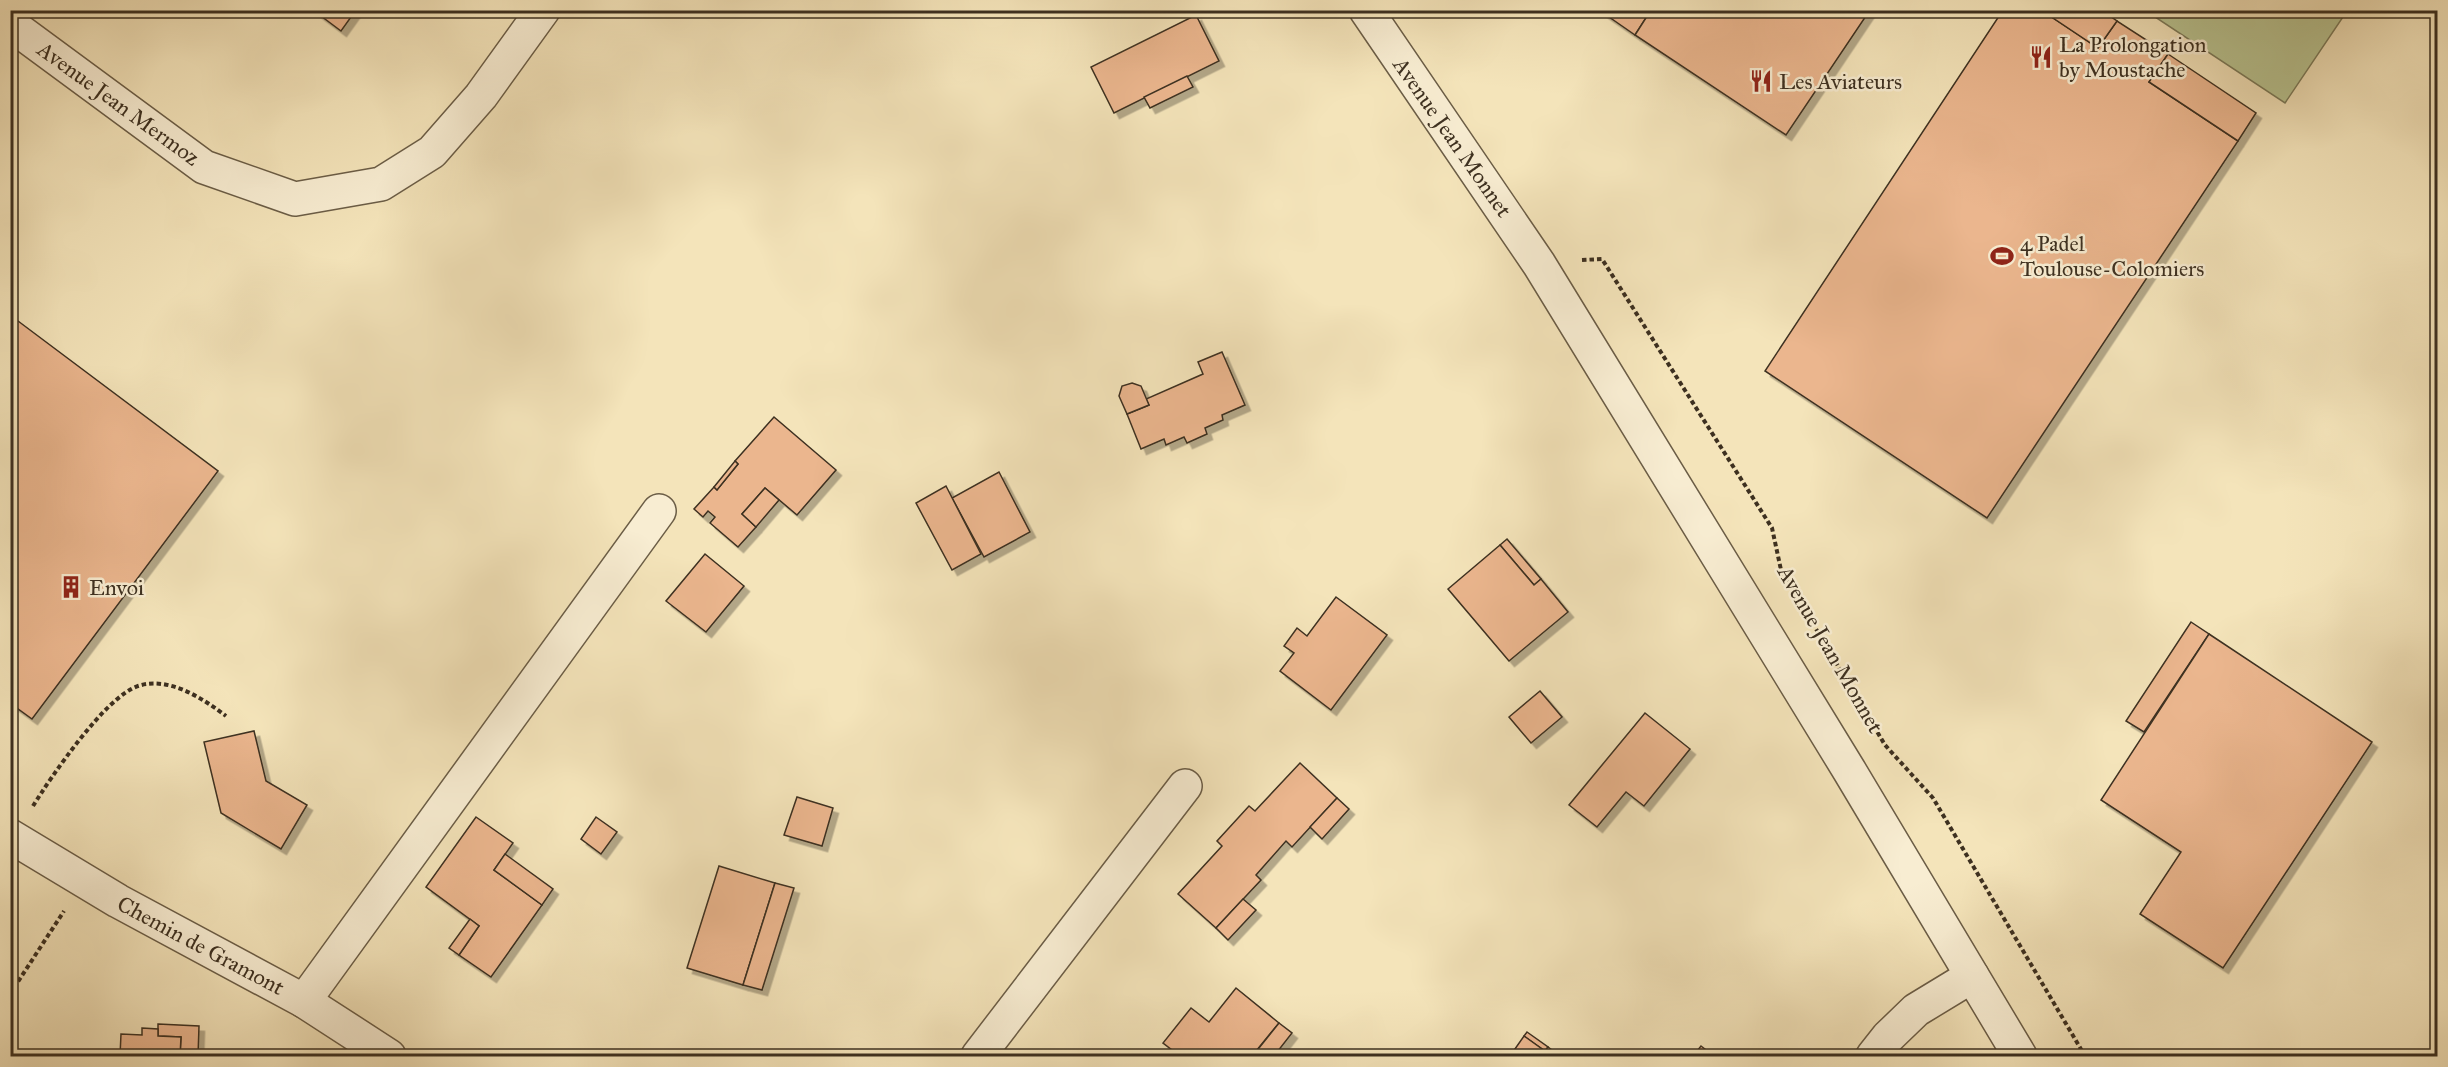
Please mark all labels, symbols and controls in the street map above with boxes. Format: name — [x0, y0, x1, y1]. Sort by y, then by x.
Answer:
place label: La Prolongation by Moustache — [2059, 31, 2207, 83]
street label: Avenue Jean Mermoz — [31, 35, 205, 171]
restaurant icon: La Prolongation by Moustache — [2028, 44, 2054, 70]
street label: Avenue Jean Monnet — [1387, 51, 1518, 223]
restaurant icon: Les Aviateurs — [1748, 68, 1774, 94]
place label: Les Aviateurs — [1779, 68, 1902, 95]
place label: 4 Padel Toulouse-Colomiers — [2020, 230, 2204, 282]
sports icon: 4 Padel Toulouse-Colomiers — [1989, 243, 2015, 269]
street label: Avenue Jean Monnet — [1771, 560, 1890, 738]
building icon: Envoi — [58, 574, 84, 600]
place label: Envoi — [89, 574, 144, 601]
street label: Chemin de Gramont — [113, 890, 289, 1001]

